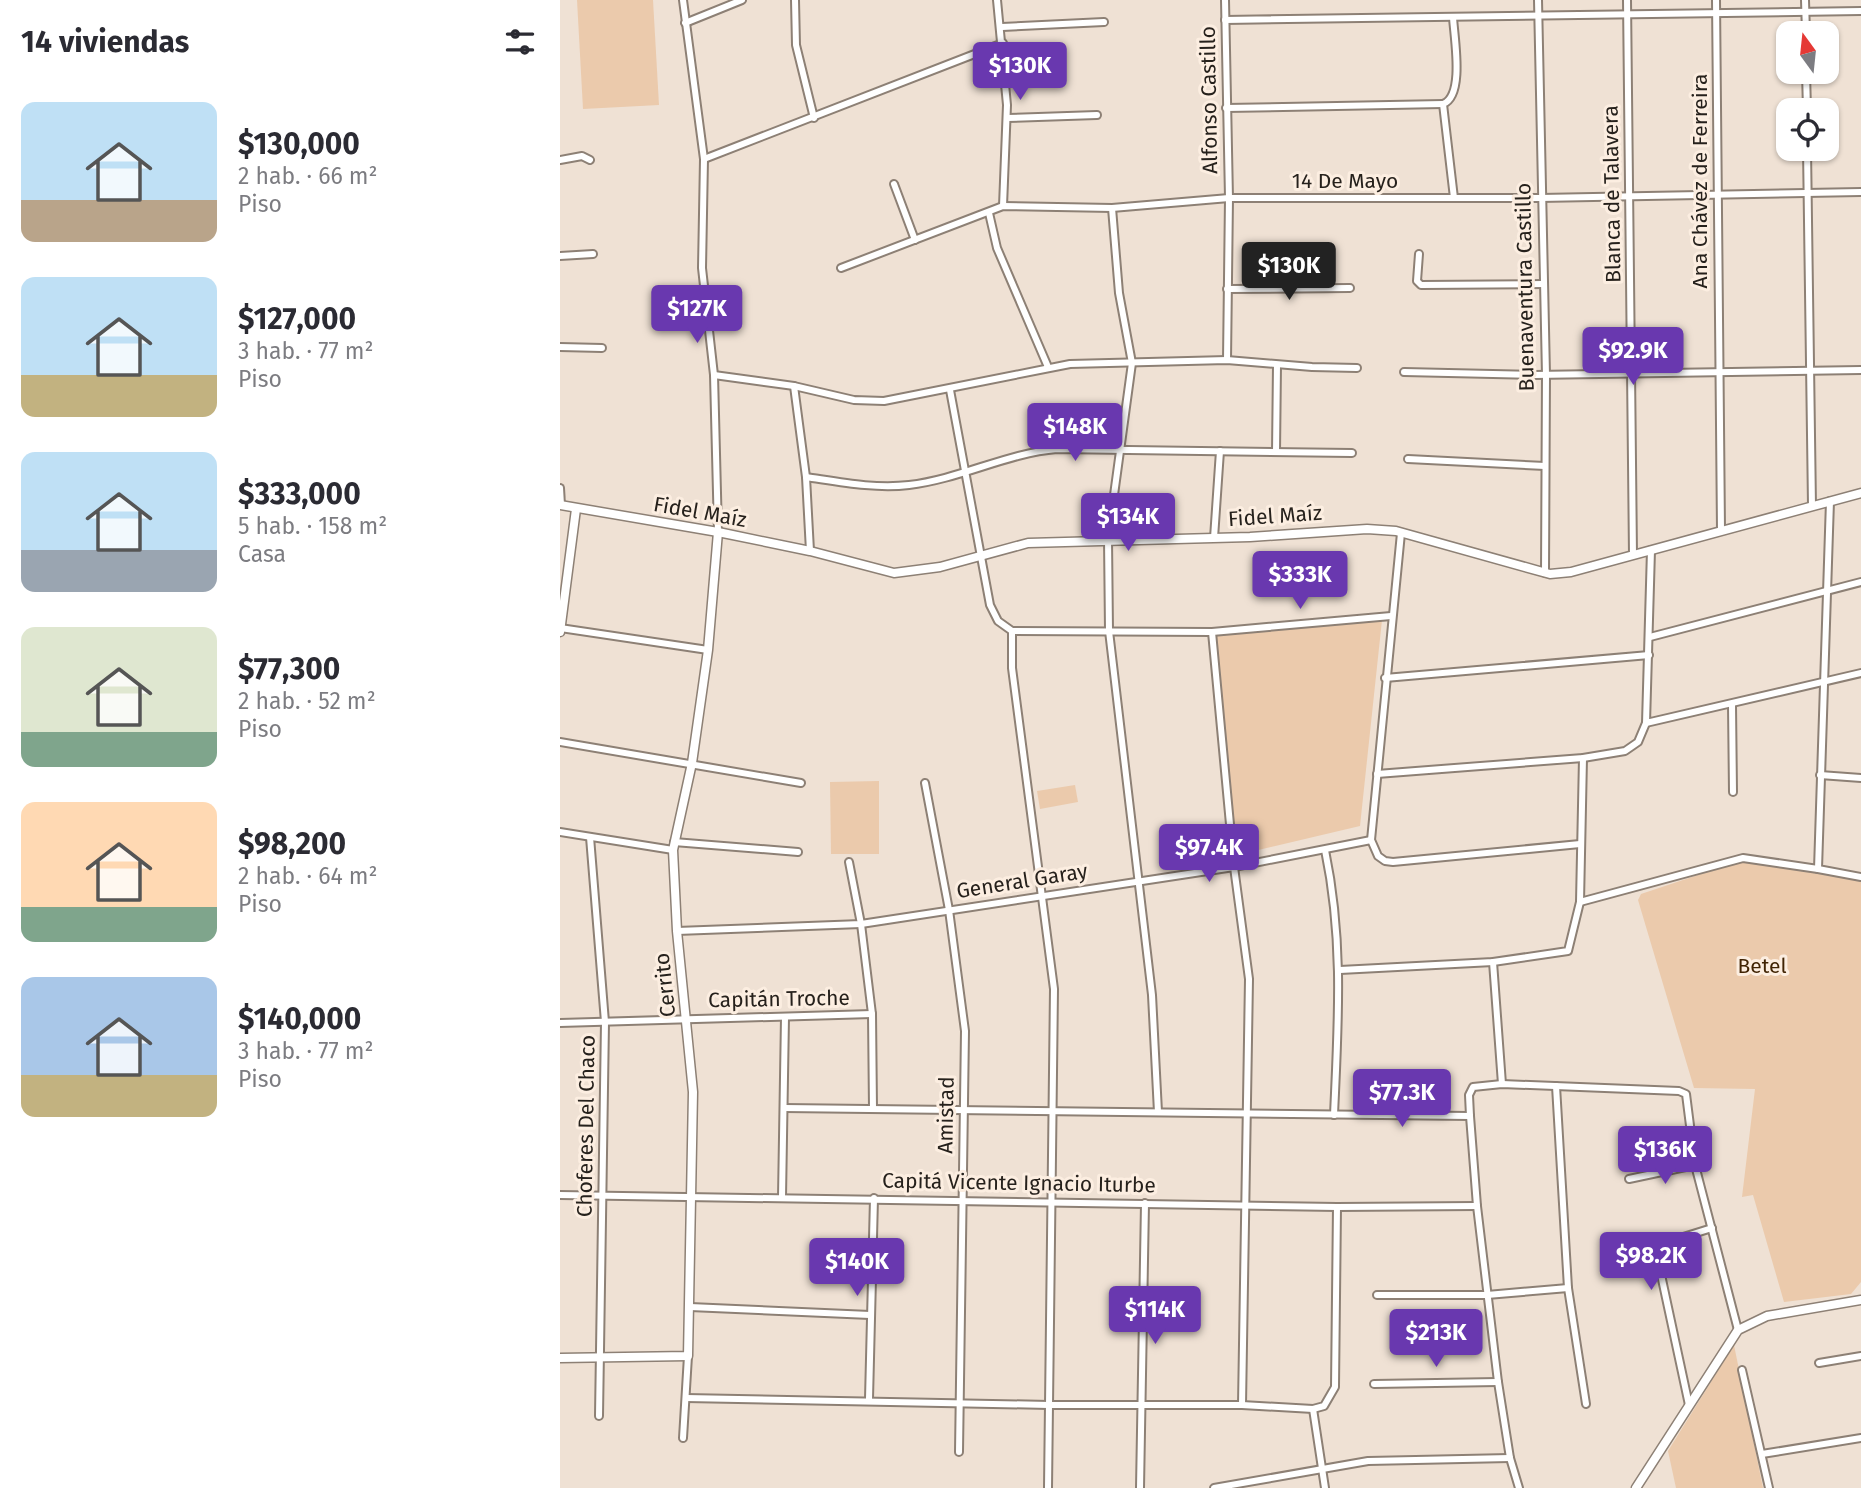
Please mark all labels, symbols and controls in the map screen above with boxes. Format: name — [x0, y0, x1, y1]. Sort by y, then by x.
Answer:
north arrow — [1776, 21, 1839, 84]
map controls — [1776, 21, 1839, 161]
icon: filters — [501, 23, 539, 61]
text: 14 viviendas — [21, 24, 189, 60]
street label: Alfonso Castillo — [1195, 26, 1223, 174]
pin: $130K — [971, 42, 1069, 102]
text: $130K — [989, 51, 1051, 79]
street label: Ana Chávez de Ferreira — [1687, 74, 1713, 288]
button: locate — [1776, 98, 1839, 161]
street label: Blanca de Talavera — [1597, 105, 1627, 283]
text: $130,000 — [238, 126, 360, 162]
icon: home — [77, 130, 161, 214]
text: 2 hab. · 66 m² — [238, 162, 378, 190]
street label: 14 De Mayo — [1292, 168, 1398, 194]
street label: Buenaventura Castillo — [1510, 183, 1540, 391]
text: Piso — [238, 190, 282, 218]
pin: $130K — [1240, 243, 1338, 302]
text: $130K — [1258, 251, 1320, 279]
pin: $127K — [648, 286, 746, 345]
text: $127K — [667, 294, 727, 322]
text: $127,000 — [238, 301, 356, 337]
icon: home — [77, 305, 161, 389]
pin: $92.9K — [1576, 328, 1690, 387]
text: $92.9K — [1598, 336, 1668, 364]
text: 3 hab. · 77 m² — [238, 337, 374, 365]
text: Piso — [238, 365, 282, 393]
pin: $148K — [1026, 404, 1124, 463]
text: $148K — [1043, 412, 1107, 440]
text: $333,000 — [238, 476, 361, 512]
icon: home — [77, 480, 161, 564]
street label: Fidel Maíz — [651, 491, 749, 533]
pin: $134K — [1079, 494, 1177, 553]
street label: Fidel Maíz — [1227, 500, 1323, 532]
text: $134K — [1097, 502, 1159, 530]
text: 5 hab. · 158 m² — [238, 512, 387, 540]
text: Casa — [238, 540, 286, 568]
pin: $333K — [1251, 552, 1349, 611]
text: $333K — [1268, 560, 1332, 588]
text: $77,300 — [238, 651, 340, 687]
icon: home — [77, 655, 161, 739]
text: 2 hab. · 52 m² — [238, 687, 376, 715]
text: Piso — [238, 715, 282, 743]
pin: $97.4K — [1152, 824, 1266, 884]
text: $98,200 — [238, 826, 346, 862]
icon: home — [77, 830, 161, 914]
text: $97.4K — [1175, 833, 1243, 861]
street label: General Garay — [955, 858, 1090, 904]
text: 2 hab. · 64 m² — [238, 862, 378, 890]
text: Piso — [238, 890, 282, 918]
street label: Cerrito — [649, 952, 681, 1018]
park label: Betel — [1737, 953, 1787, 979]
street label: Capitán Troche — [708, 985, 850, 1013]
text: $140,000 — [238, 1001, 361, 1037]
icon: home — [77, 1005, 161, 1089]
street label: Choferes Del Chaco — [571, 1035, 601, 1217]
text: 3 hab. · 77 m² — [238, 1037, 374, 1065]
text: Piso — [238, 1065, 282, 1093]
pin: $77.3K — [1345, 1070, 1459, 1129]
street label: Amistad — [932, 1076, 960, 1154]
text: $77.3K — [1369, 1078, 1435, 1106]
pin: $136K — [1616, 1126, 1714, 1186]
text: $136K — [1634, 1135, 1696, 1163]
street label: Capitá Vicente Ignacio Iturbe — [882, 1168, 1156, 1198]
pin: $98.2K — [1594, 1232, 1708, 1292]
pin: $140K — [808, 1238, 906, 1298]
text: $98.2K — [1616, 1241, 1686, 1269]
text: $140K — [825, 1247, 889, 1275]
pin: $114K — [1106, 1286, 1204, 1346]
text: $114K — [1125, 1295, 1185, 1323]
pin: $213K — [1387, 1310, 1485, 1369]
text: $213K — [1406, 1318, 1466, 1346]

